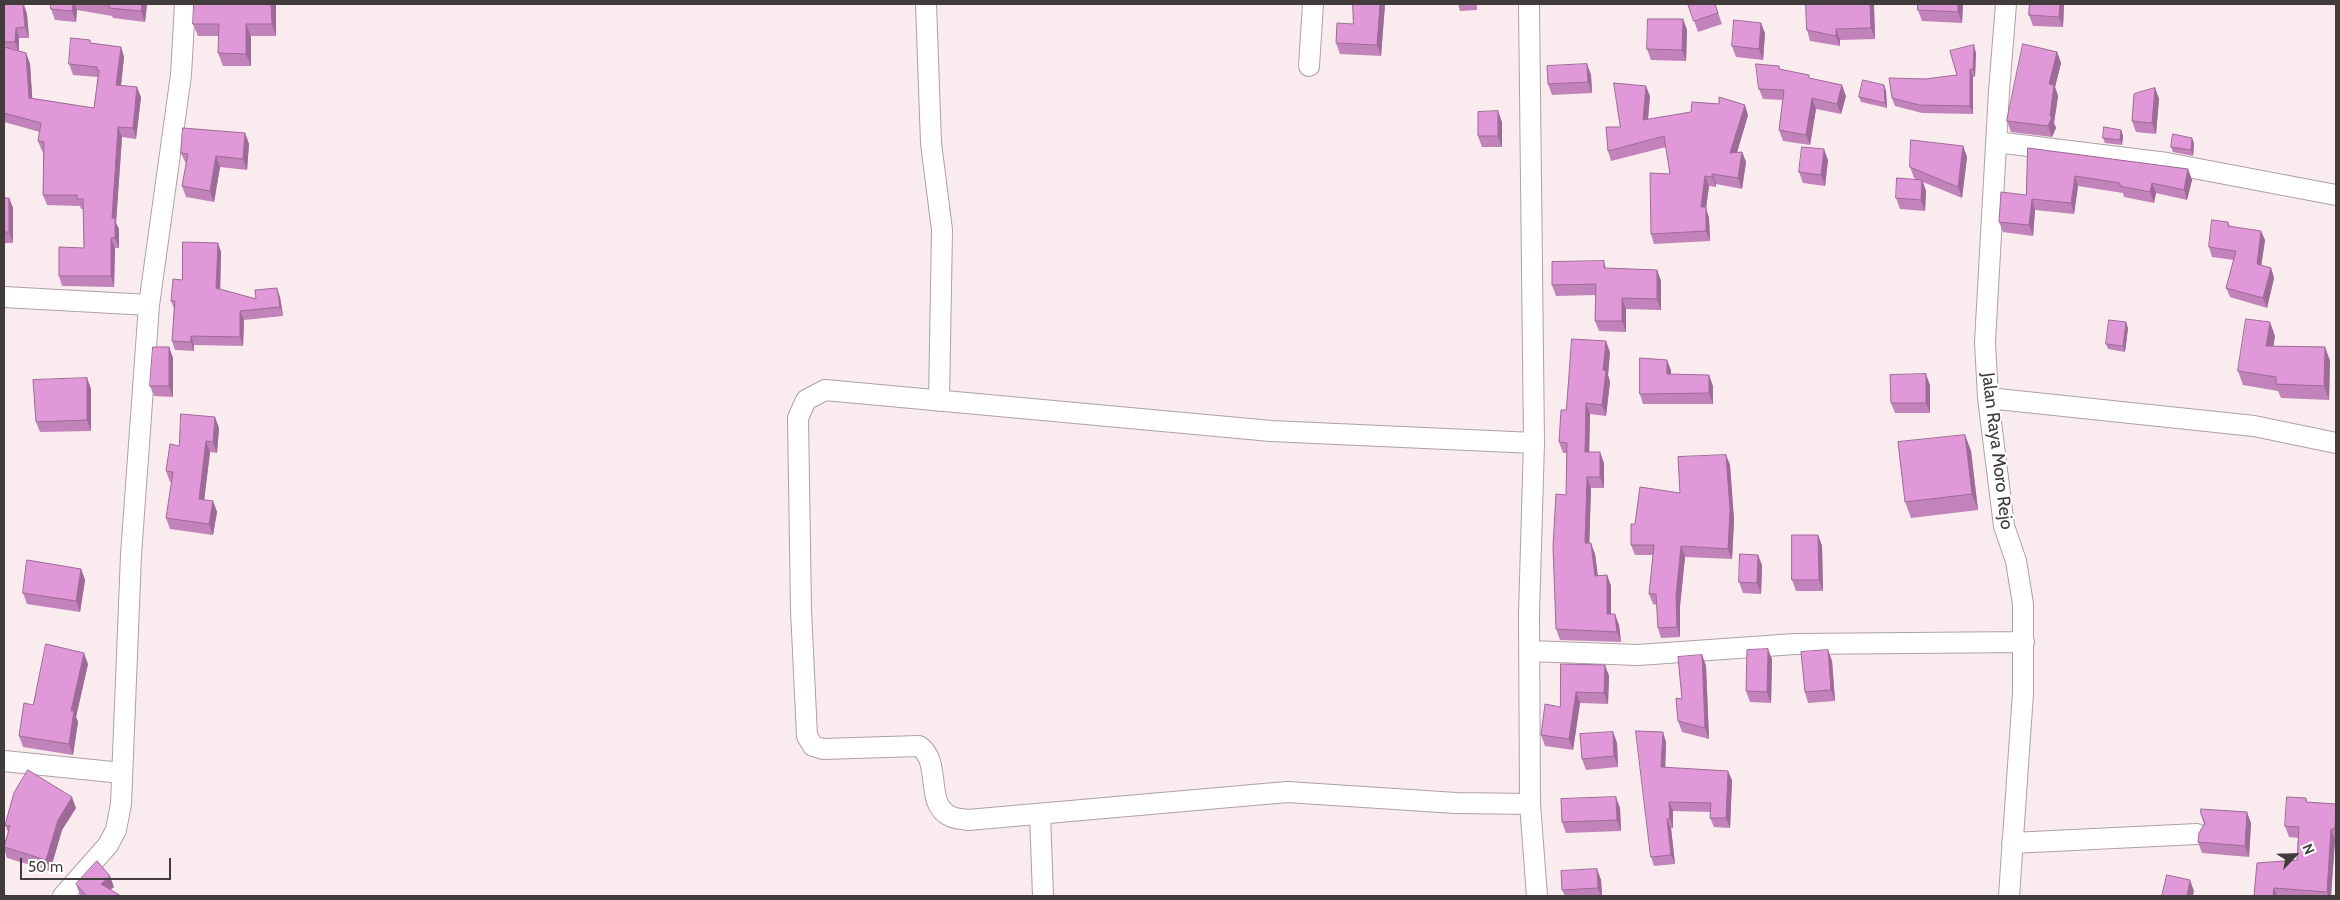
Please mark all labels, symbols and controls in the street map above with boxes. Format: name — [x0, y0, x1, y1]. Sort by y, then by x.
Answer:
street label: Jalan Raya Moro Rejo — [1977, 371, 2017, 531]
north arrow — [2270, 830, 2320, 880]
text: N — [2298, 841, 2319, 857]
scale bar — [22, 848, 174, 880]
text: 50 m — [28, 858, 63, 876]

